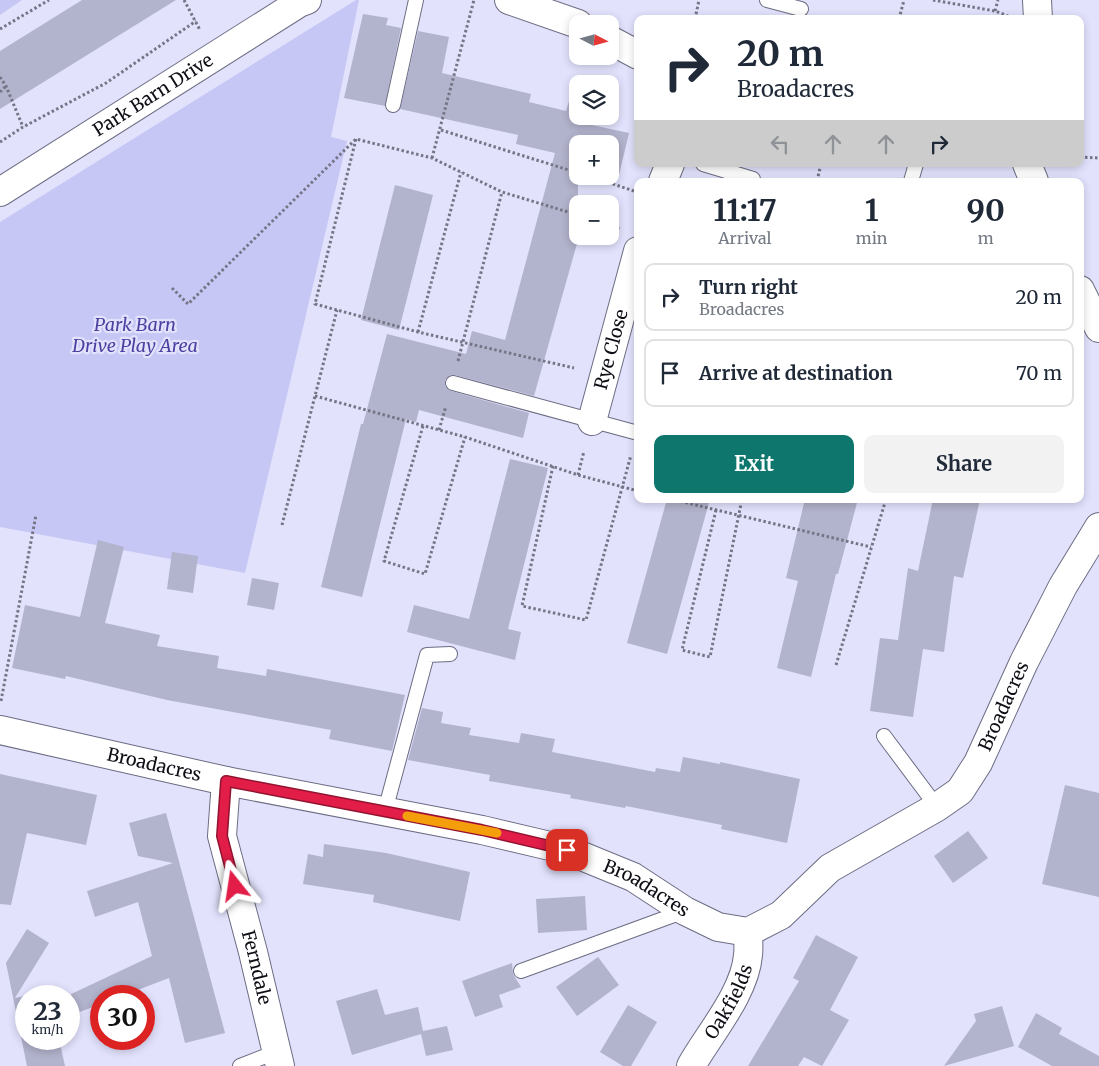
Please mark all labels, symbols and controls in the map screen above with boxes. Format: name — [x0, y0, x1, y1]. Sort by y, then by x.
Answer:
north arrow — [569, 15, 619, 65]
map controls — [569, 15, 619, 245]
text: 20 m — [737, 32, 824, 76]
icon: right — [654, 35, 719, 100]
street label: Park Barn Drive — [88, 48, 217, 141]
button: layers — [569, 75, 619, 125]
text: Broadacres — [737, 75, 854, 103]
icon: left — [766, 130, 794, 158]
icon: ahead — [819, 130, 847, 158]
icon: ahead — [872, 130, 900, 158]
icon: right — [925, 130, 953, 158]
button: + — [569, 135, 619, 185]
text: 11:17 — [713, 191, 777, 229]
text: 1 — [865, 191, 879, 229]
text: 90 — [967, 191, 1005, 229]
button: − — [569, 195, 619, 245]
text: Arrival — [718, 228, 772, 248]
text: min — [856, 228, 887, 248]
text: m — [978, 228, 994, 248]
text: Turn right — [699, 275, 798, 299]
icon: right — [656, 283, 684, 311]
text: 20 m — [1015, 285, 1062, 309]
text: Broadacres — [699, 299, 784, 319]
street label: Rye Close — [589, 307, 633, 392]
park label: Park Barn Drive Play Area — [71, 313, 198, 357]
icon: arrive — [656, 359, 684, 387]
text: Arrive at destination — [699, 361, 893, 385]
text: 70 m — [1016, 361, 1062, 385]
button: Exit — [654, 435, 854, 493]
button: Share — [864, 435, 1064, 493]
street label: Broadacres — [973, 657, 1034, 755]
street label: Broadacres — [105, 743, 204, 786]
pin — [546, 829, 588, 871]
icon: arrive — [553, 836, 581, 864]
street label: Broadacres — [600, 854, 694, 922]
position arrow — [208, 859, 260, 911]
street label: Ferndale — [237, 928, 277, 1007]
street label: Oakfields — [699, 962, 757, 1043]
speed limit sign: 30 — [90, 985, 155, 1050]
text: 23 — [33, 995, 62, 1027]
text: km/h — [32, 1022, 63, 1037]

